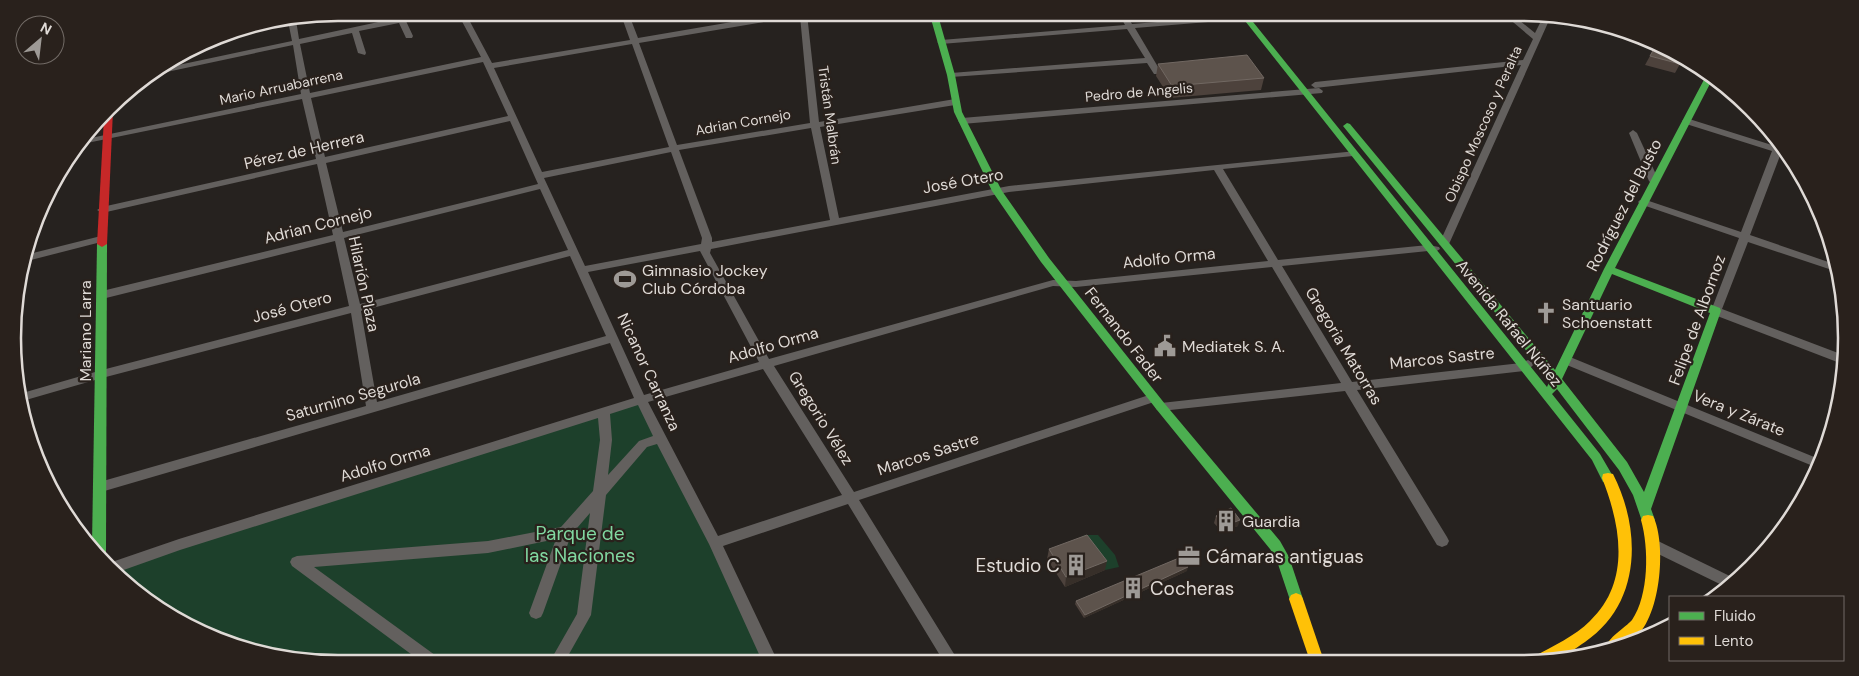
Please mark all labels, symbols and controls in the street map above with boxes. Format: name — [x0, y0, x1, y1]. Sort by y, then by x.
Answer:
north arrow — [15, 15, 65, 65]
text: N — [37, 18, 55, 39]
street label: Obispo Moscoso y Peralta — [1440, 43, 1526, 205]
street label: Mario Arruabarrena — [218, 65, 344, 109]
street label: Tristán Malbrán — [814, 65, 846, 165]
street label: Pedro de Angelis — [1084, 78, 1194, 106]
street label: Adrian Cornejo — [694, 105, 792, 139]
street label: Pérez de Herrera — [242, 126, 366, 174]
street label: Rodríguez del Busto — [1582, 135, 1666, 275]
street label: José Otero — [921, 164, 1005, 198]
street label: Adrian Cornejo — [262, 201, 374, 249]
street label: Hilarión Plaza — [344, 234, 384, 334]
street label: Adolfo Orma — [1121, 243, 1217, 273]
street label: Felipe de Albornoz — [1664, 252, 1730, 388]
street label: Avenida Rafael Núñez — [1451, 255, 1567, 391]
place label: Gimnasio Jockey Club Córdoba — [642, 260, 768, 299]
sports icon: Gimnasio Jockey Club Córdoba — [612, 266, 638, 292]
street label: Mariano Larra — [75, 280, 96, 382]
street label: Fernando Fader — [1080, 283, 1168, 387]
street label: Gregoria Matorras — [1301, 283, 1387, 409]
street label: José Otero — [250, 286, 334, 328]
place label: Santuario Schoenstatt — [1562, 294, 1652, 333]
church icon: Santuario Schoenstatt — [1533, 300, 1559, 326]
street label: Nicanor Carranza — [613, 310, 685, 434]
street label: Adolfo Orma — [725, 322, 821, 368]
public building icon: Mediatek S. A. — [1152, 333, 1178, 359]
place label: Mediatek S. A. — [1182, 336, 1285, 357]
street label: Marcos Sastre — [1389, 342, 1495, 374]
street label: Gregorio Vélez — [784, 367, 858, 469]
street label: Saturnino Segurola — [283, 368, 423, 426]
street label: Vera y Zárate — [1690, 385, 1788, 441]
street label: Marcos Sastre — [875, 428, 981, 480]
street label: Adolfo Orma — [337, 439, 433, 487]
building icon: Guardia — [1213, 508, 1239, 534]
place label: Guardia — [1242, 511, 1300, 532]
park label: Parque de las Naciones — [525, 521, 635, 568]
office icon: Cámaras antiguas — [1176, 543, 1202, 569]
place label: Cámaras antiguas — [1206, 544, 1364, 569]
building icon: Estudio C — [1063, 552, 1089, 578]
place label: Estudio C — [975, 553, 1060, 578]
building icon: Cocheras — [1120, 575, 1146, 601]
place label: Cocheras — [1150, 576, 1234, 601]
legend — [1669, 596, 1844, 661]
text: Fluido — [1714, 606, 1756, 626]
text: Lento — [1714, 631, 1753, 651]

